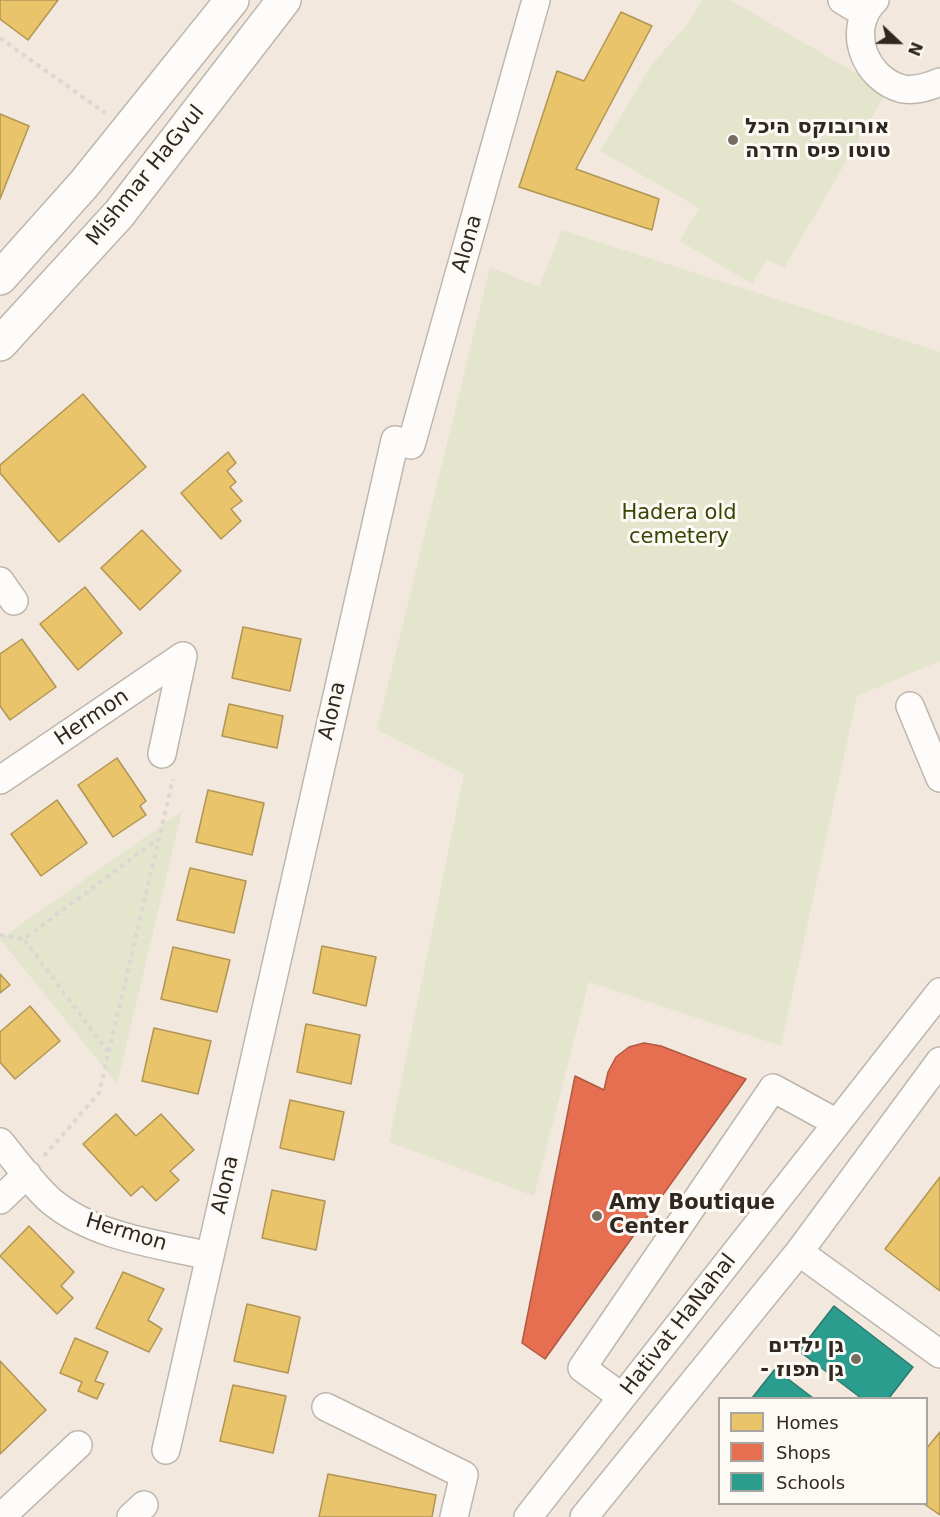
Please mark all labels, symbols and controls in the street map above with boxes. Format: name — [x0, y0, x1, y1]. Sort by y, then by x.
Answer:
north arrow — [868, 12, 928, 72]
text: N — [904, 39, 926, 59]
street label: Mishmar HaGvul — [82, 101, 210, 251]
place label: אורובוקס היכל טוטו פיס חדרה — [745, 115, 891, 165]
marker: אורובוקס היכל טוטו פיס חדרה — [726, 133, 740, 147]
street label: Alona — [448, 212, 488, 276]
park label: Hadera old cemetery — [621, 501, 737, 551]
street label: Alona — [314, 679, 352, 743]
street label: Hermon — [50, 684, 134, 752]
street label: Alona — [207, 1153, 245, 1217]
place label: Amy Boutique Center — [609, 1191, 775, 1241]
street label: Hermon — [82, 1209, 170, 1257]
marker: Amy Boutique Center — [590, 1209, 604, 1223]
street label: Hativat HaNahal — [616, 1249, 742, 1401]
place label: גן ילדים - גן תפוז — [760, 1334, 844, 1384]
marker: גן ילדים - גן תפוז — [849, 1352, 863, 1366]
legend — [718, 1397, 928, 1505]
text: Homes — [776, 1412, 839, 1433]
text: Shops — [776, 1442, 831, 1463]
text: Schools — [776, 1472, 845, 1493]

